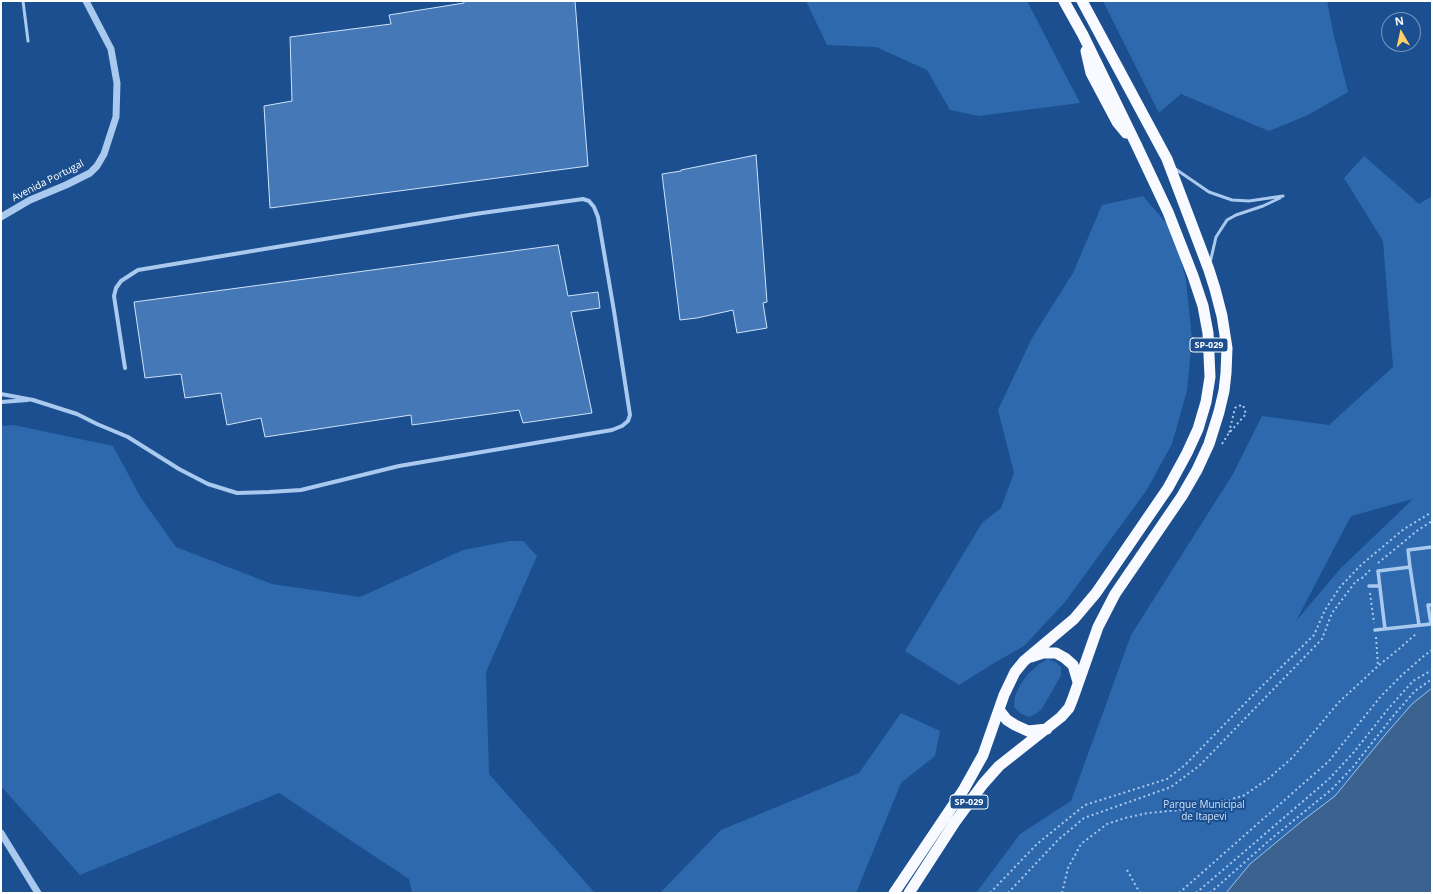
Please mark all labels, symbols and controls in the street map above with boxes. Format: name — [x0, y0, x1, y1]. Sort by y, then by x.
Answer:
north arrow — [1381, 12, 1421, 52]
text: N — [1394, 13, 1405, 29]
street label: Avenida Portugal — [10, 158, 86, 204]
road number: SP-029 — [1190, 338, 1228, 352]
road number: SP-029 — [950, 795, 988, 809]
park label: Parque Municipal de Itapevi — [1163, 799, 1245, 822]

